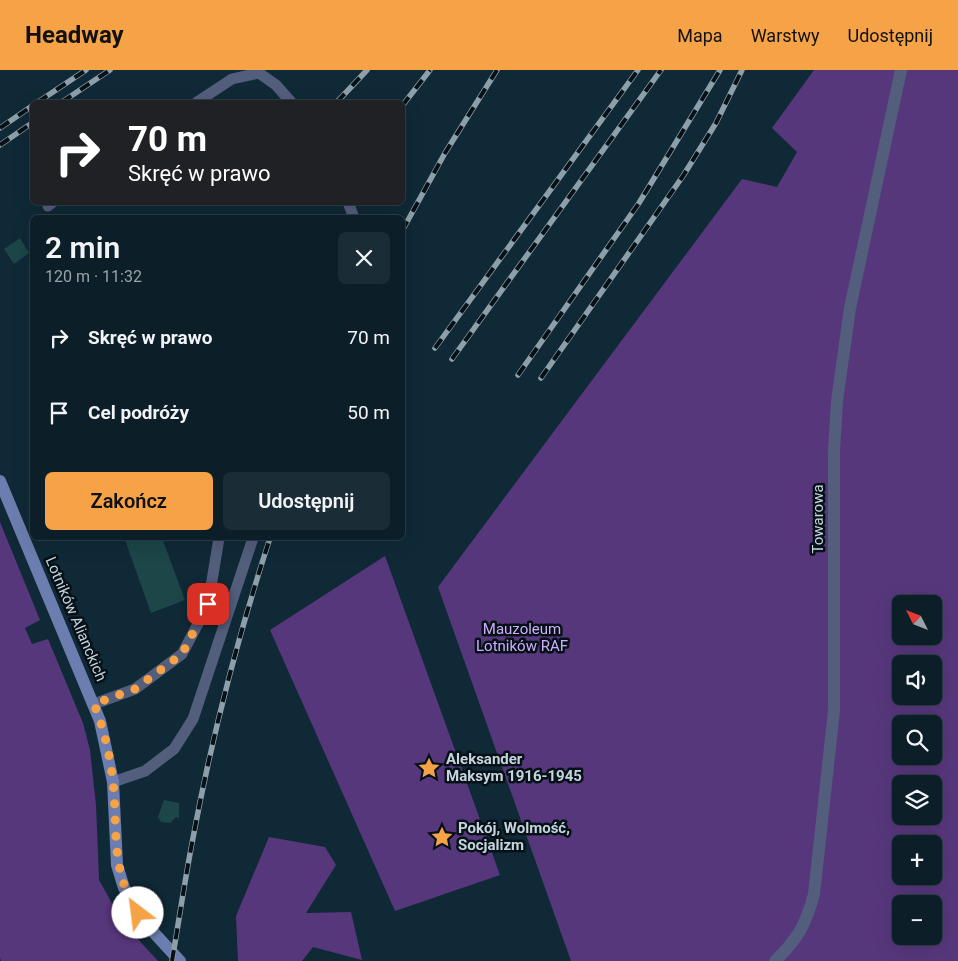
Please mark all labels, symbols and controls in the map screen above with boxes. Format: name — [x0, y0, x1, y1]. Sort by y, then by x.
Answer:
text: Headway — [25, 21, 124, 49]
text: Mapa — [677, 25, 723, 46]
text: Warstwy — [751, 25, 819, 46]
text: Udostępnij — [847, 25, 933, 46]
text: 70 m — [128, 119, 207, 160]
icon: right — [45, 120, 110, 185]
text: Skręć w prawo — [128, 161, 271, 186]
text: 2 min — [45, 230, 120, 265]
button: close — [338, 232, 390, 284]
text: 120 m · 11:32 — [45, 267, 142, 286]
icon: right — [45, 324, 73, 352]
text: Skręć w prawo — [88, 326, 212, 349]
text: 70 m — [347, 326, 390, 349]
icon: arrive — [45, 399, 73, 427]
text: Cel podróży — [88, 401, 189, 424]
text: 50 m — [347, 401, 390, 424]
button: Zakończ — [45, 472, 213, 530]
button: Udostępnij — [223, 472, 390, 530]
street label: Towarowa — [809, 484, 827, 554]
street label: Lotników Alianckich — [42, 554, 110, 684]
pin — [187, 583, 229, 625]
icon: arrive — [194, 590, 222, 618]
north arrow — [892, 595, 942, 645]
map controls — [892, 595, 942, 945]
park label: Mauzoleum Lotników RAF — [476, 620, 568, 655]
button: sound — [892, 655, 942, 705]
button: search — [892, 715, 942, 765]
place label: Aleksander Maksym 1916-1945 — [446, 750, 582, 785]
place icon: Aleksander Maksym 1916-1945 — [416, 755, 442, 781]
button: layers — [892, 775, 942, 825]
place label: Pokój, Wolmość, Socjalizm — [458, 819, 570, 854]
place icon: Pokój, Wolmość, Socjalizm — [429, 824, 455, 850]
button: + — [892, 835, 942, 885]
position arrow — [111, 886, 163, 938]
button: − — [892, 895, 942, 945]

